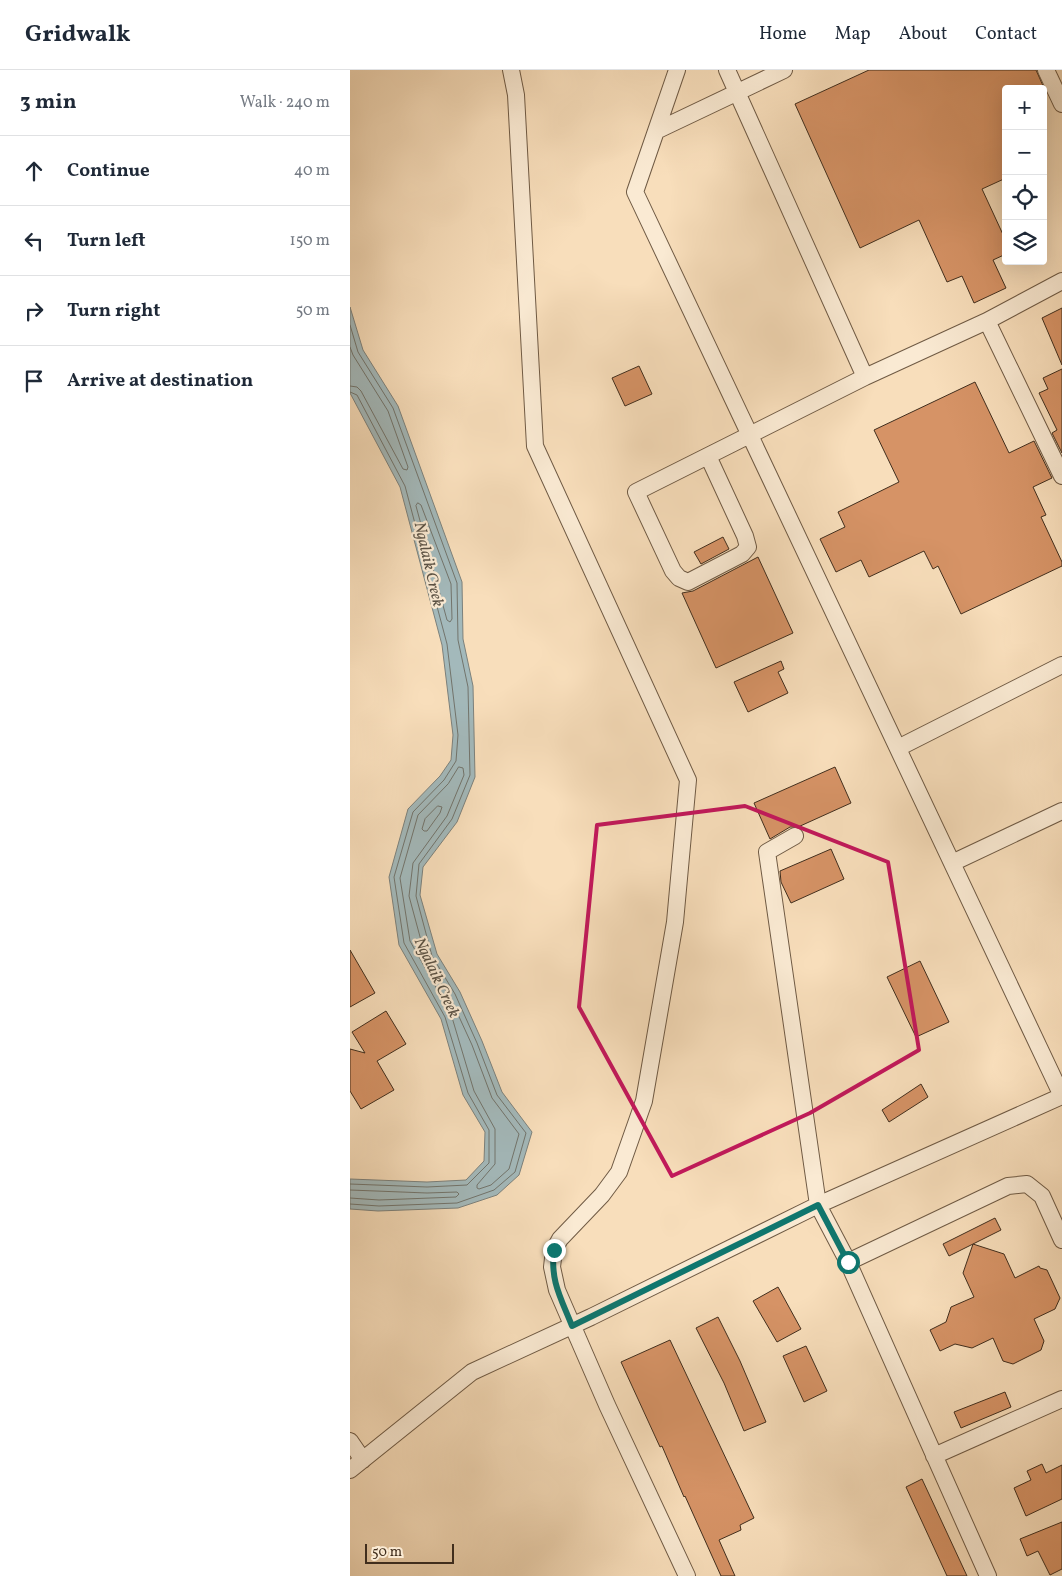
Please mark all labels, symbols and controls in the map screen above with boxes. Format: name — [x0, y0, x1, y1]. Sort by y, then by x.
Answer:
text: Gridwalk — [25, 18, 131, 52]
text: Home — [759, 22, 807, 47]
text: Map — [835, 22, 871, 47]
text: About — [899, 22, 947, 47]
text: Contact — [975, 22, 1037, 47]
map controls — [1002, 85, 1047, 265]
button: + — [1002, 85, 1047, 130]
text: 3 min — [20, 88, 76, 117]
text: Walk · 240 m — [240, 92, 330, 114]
button: − — [1002, 130, 1047, 175]
icon: ahead — [20, 157, 48, 185]
text: Continue — [67, 158, 150, 184]
text: 40 m — [294, 160, 330, 182]
button: locate — [1002, 175, 1047, 220]
button: layers — [1002, 220, 1047, 265]
icon: left — [20, 227, 48, 255]
text: Turn left — [67, 228, 146, 254]
text: 150 m — [289, 230, 330, 252]
icon: right — [20, 297, 48, 325]
text: Turn right — [67, 298, 160, 324]
text: 50 m — [296, 300, 330, 322]
icon: arrive — [20, 367, 48, 395]
text: Arrive at destination — [67, 368, 253, 394]
water label: Ngalaik Creek — [408, 520, 449, 610]
water label: Ngalaik Creek — [408, 934, 465, 1022]
route end — [543, 1239, 566, 1262]
route start — [837, 1251, 860, 1274]
scale bar — [365, 1541, 454, 1564]
text: 50 m — [372, 1543, 402, 1562]

